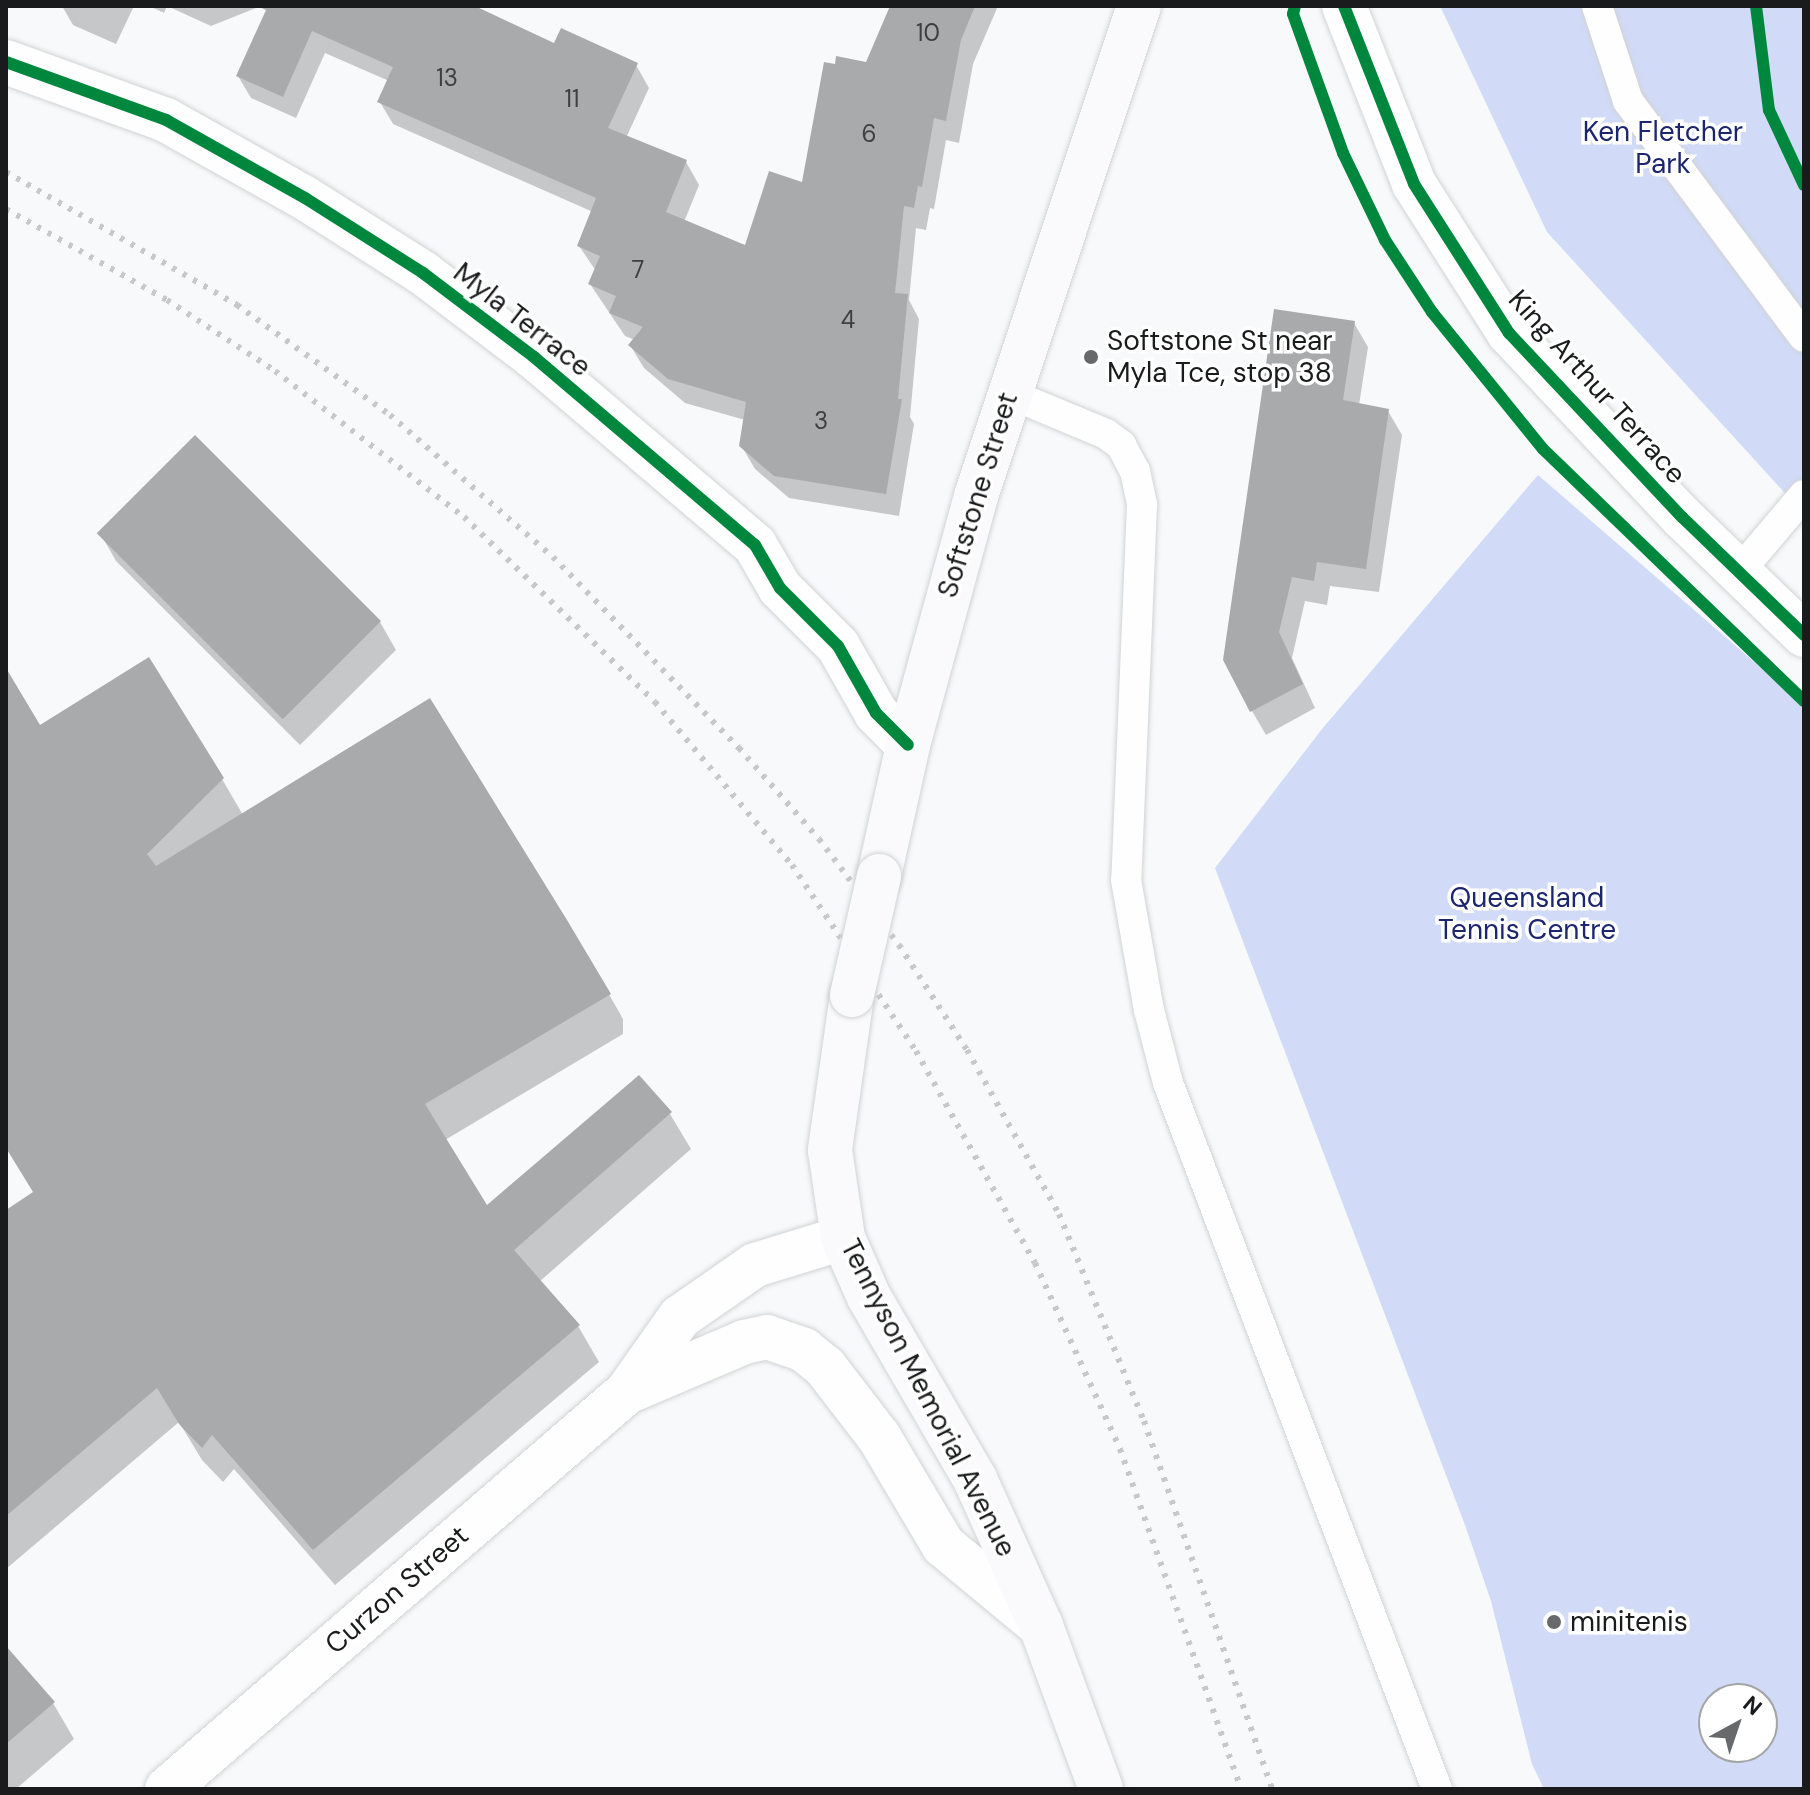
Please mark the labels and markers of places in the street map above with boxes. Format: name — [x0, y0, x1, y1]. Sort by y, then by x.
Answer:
place label: Softstone St near Myla Tce, stop 38 — [1107, 324, 1333, 390]
marker: Softstone St near Myla Tce, stop 38 — [1082, 348, 1100, 366]
place label: minitenis — [1570, 1605, 1688, 1639]
marker: minitenis — [1545, 1613, 1563, 1631]

